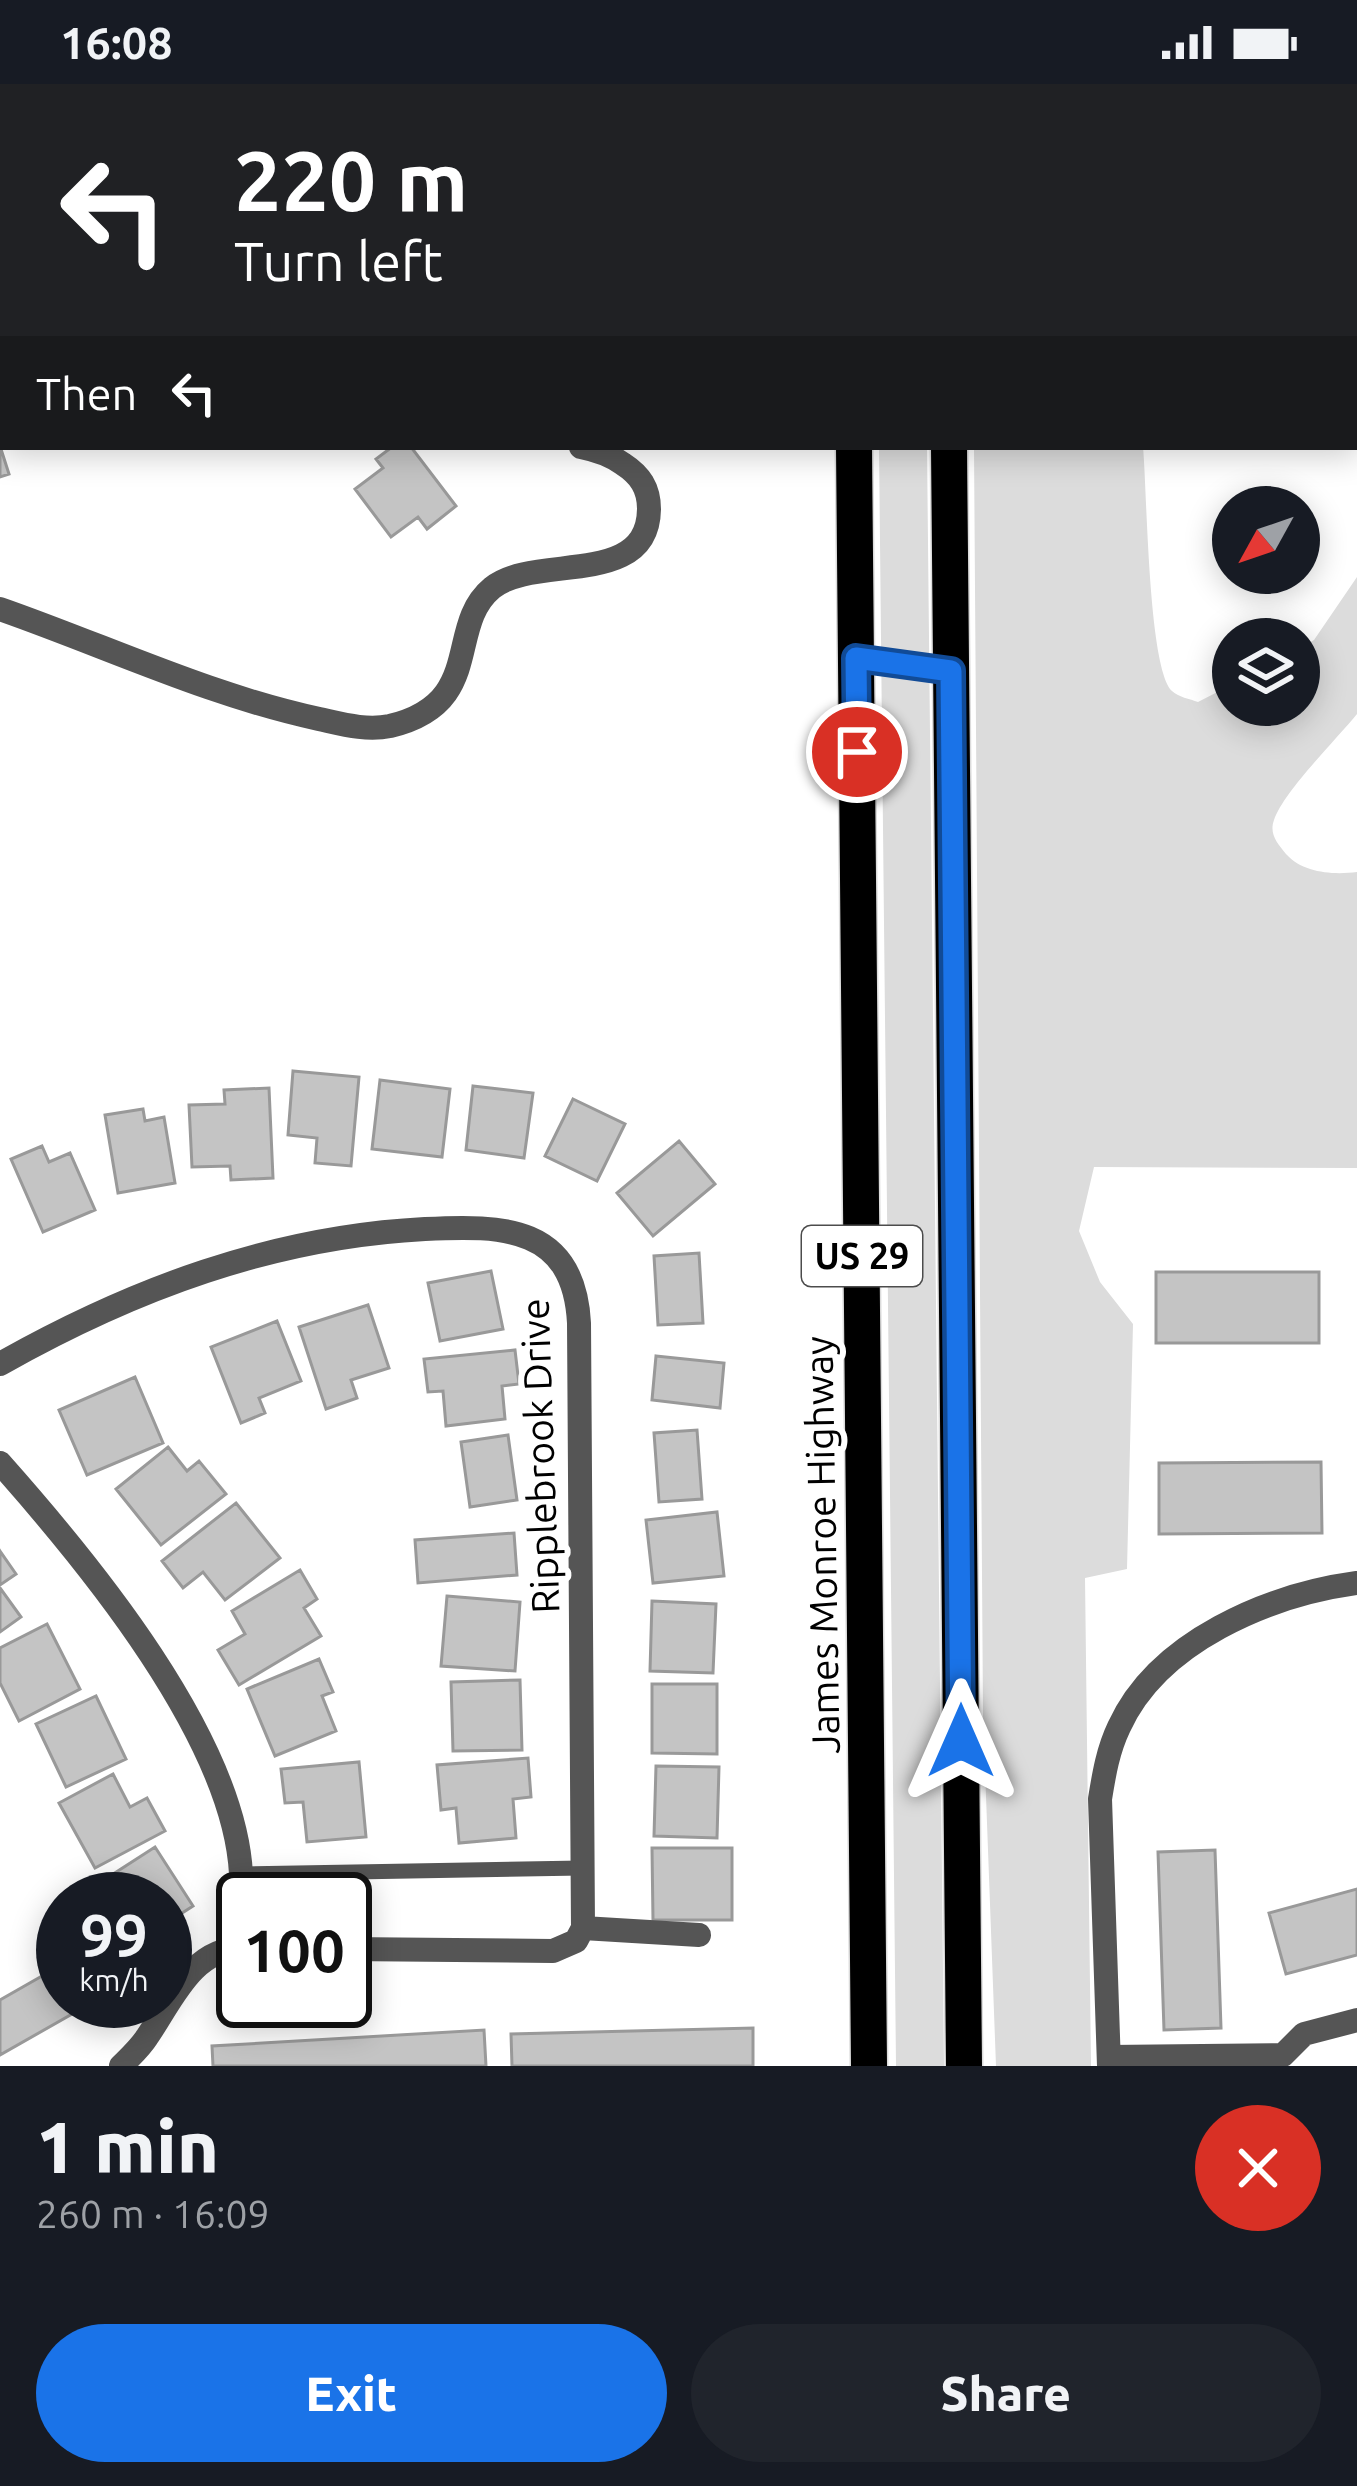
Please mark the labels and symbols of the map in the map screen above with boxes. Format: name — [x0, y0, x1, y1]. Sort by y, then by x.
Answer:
north arrow — [1212, 486, 1320, 594]
pin — [806, 701, 908, 803]
road number: US 29 — [802, 1226, 922, 1286]
street label: Ripplebrook Drive — [513, 1298, 566, 1614]
street label: James Monroe Highway — [796, 1336, 847, 1754]
position arrow — [898, 1678, 1024, 1804]
speed limit sign: 100 — [216, 1872, 372, 2028]

